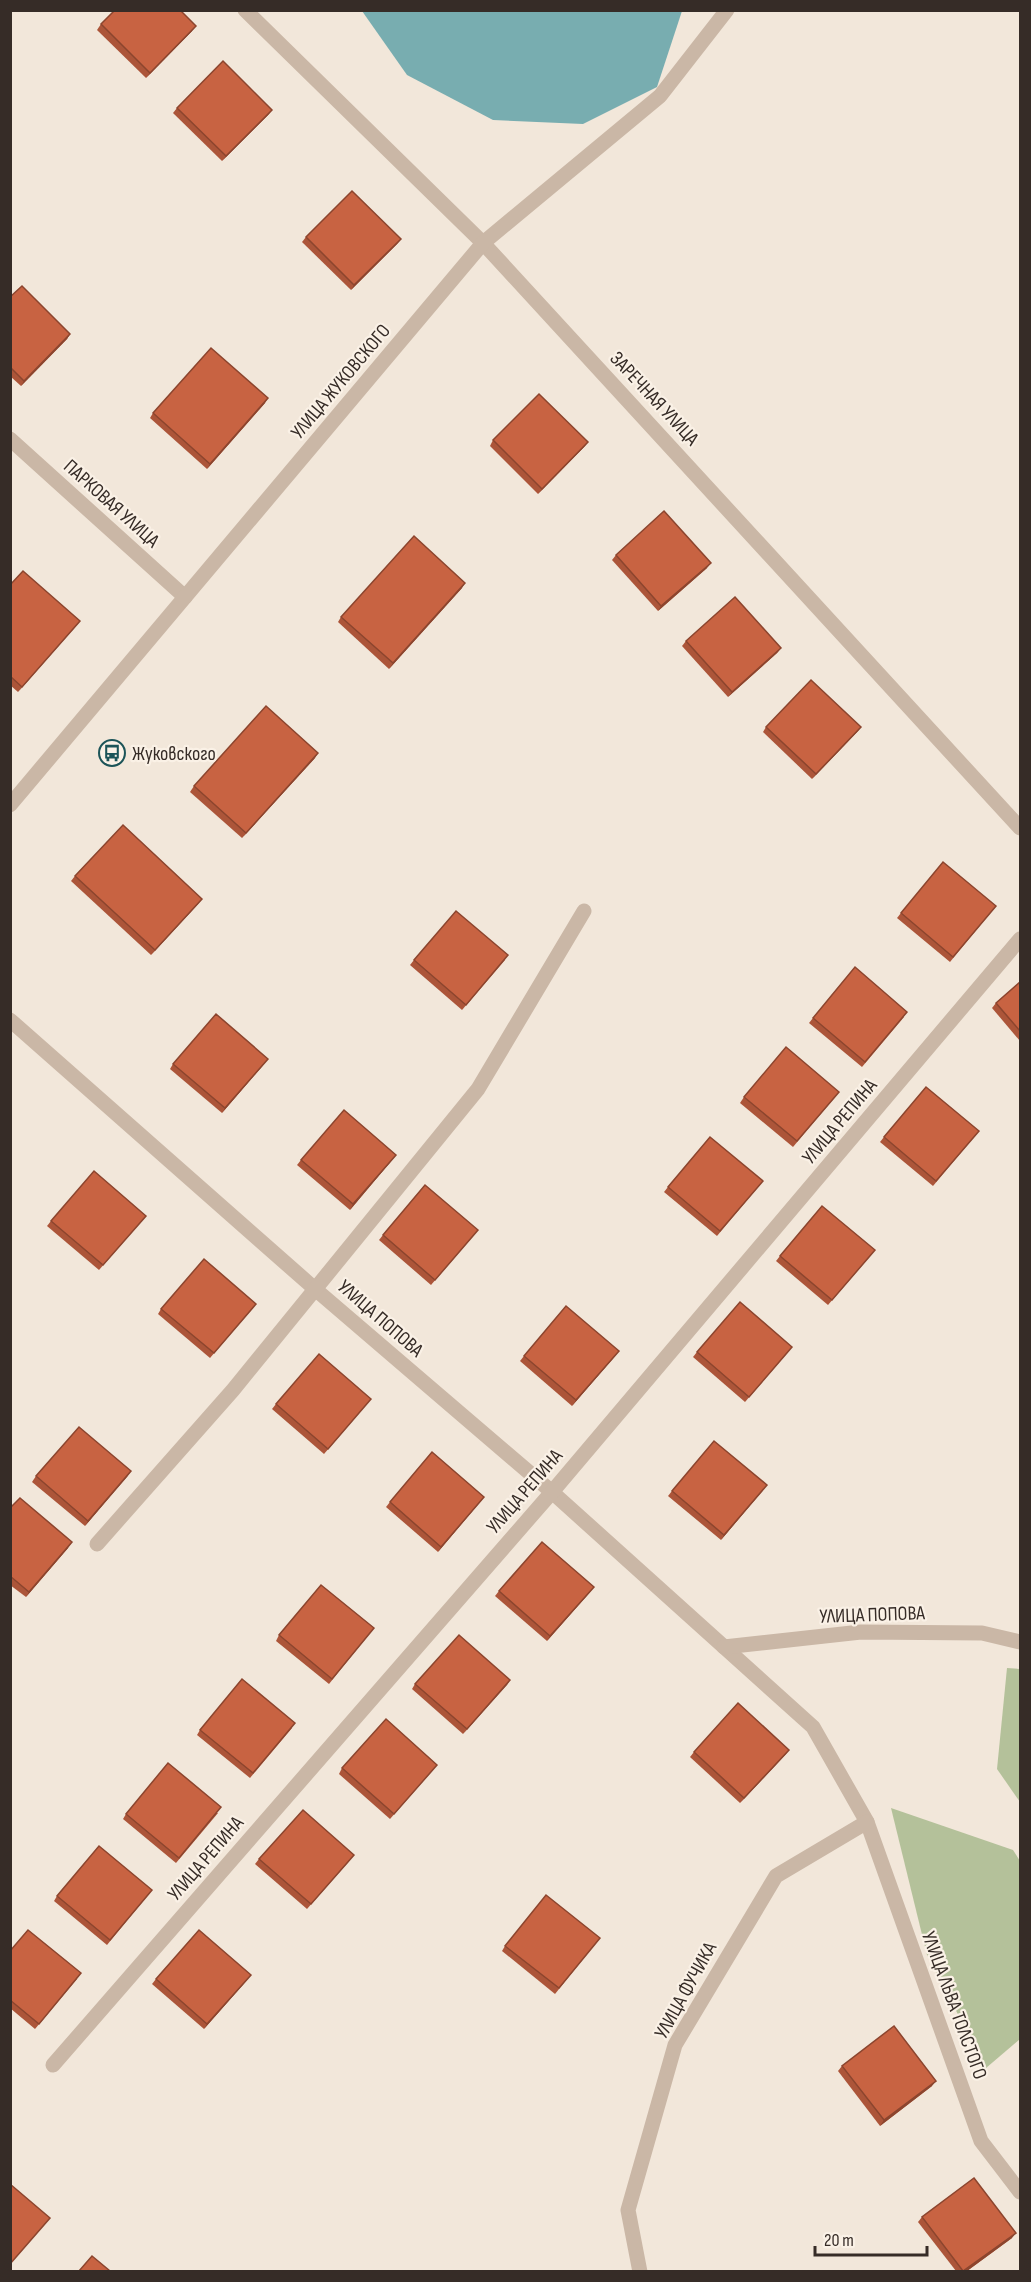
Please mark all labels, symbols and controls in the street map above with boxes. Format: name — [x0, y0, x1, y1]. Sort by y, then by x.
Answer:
street label: УЛИЦА ЖУКОВСКОГО — [286, 319, 396, 444]
street label: ЗАРЕЧНАЯ УЛИЦА — [605, 347, 704, 451]
street label: ПАРКОВАЯ УЛИЦА — [59, 455, 164, 553]
bus stop icon: Жуковского — [97, 738, 127, 768]
place label: Жуковского — [132, 742, 216, 766]
street label: УЛИЦА РЕПИНА — [797, 1074, 883, 1169]
street label: УЛИЦА ПОПОВА — [333, 1275, 428, 1363]
street label: УЛИЦА РЕПИНА — [482, 1444, 568, 1539]
street label: УЛИЦА ПОПОВА — [819, 1601, 926, 1629]
street label: УЛИЦА РЕПИНА — [163, 1811, 249, 1906]
street label: УЛИЦА ЛЬВА ТОЛСТОГО — [916, 1928, 992, 2083]
street label: УЛИЦА ФУЧИКА — [650, 1938, 722, 2043]
scale bar — [815, 2219, 928, 2257]
text: 20 m — [824, 2230, 854, 2251]

